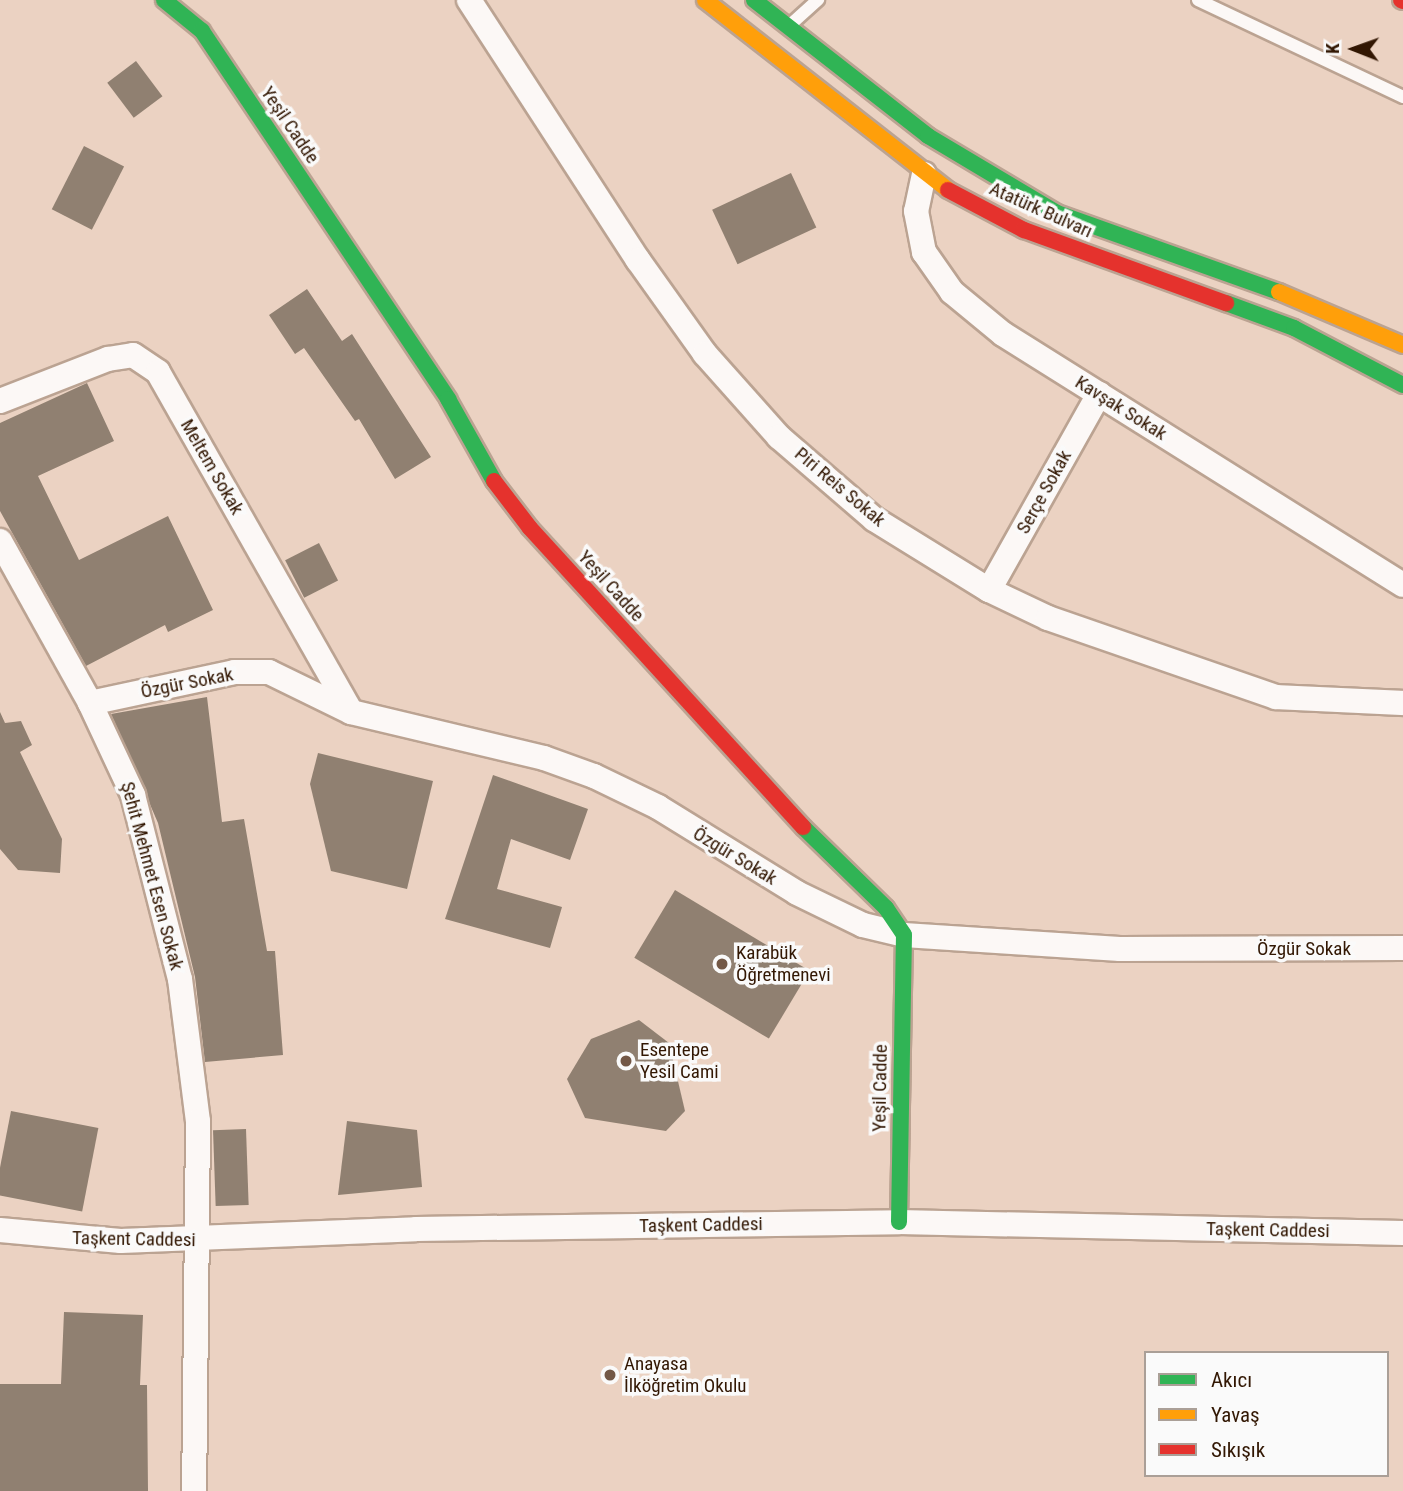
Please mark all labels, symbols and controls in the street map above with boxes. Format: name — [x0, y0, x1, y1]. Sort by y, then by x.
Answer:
north arrow — [1319, 14, 1389, 84]
text: K — [1321, 43, 1344, 54]
street label: Yeşil Cadde — [256, 82, 324, 168]
street label: Atatürk Bulvarı — [986, 177, 1096, 243]
street label: Kavşak Sokak — [1071, 371, 1171, 445]
street label: Meltem Sokak — [176, 415, 248, 519]
street label: Piri Reis Sokak — [790, 442, 890, 532]
street label: Serçe Sokak — [1012, 446, 1076, 538]
street label: Yeşil Cadde — [573, 546, 649, 626]
street label: Özgür Sokak — [139, 663, 235, 703]
street label: Şehit Mehmet Esen Sokak — [116, 779, 188, 973]
street label: Özgür Sokak — [689, 822, 781, 890]
street label: Özgür Sokak — [1257, 938, 1351, 960]
place label: Karabük Öğretmenevi — [736, 942, 831, 986]
marker: Karabük Öğretmenevi — [714, 956, 730, 972]
place label: Esentepe Yesil Cami — [640, 1039, 719, 1083]
street label: Yeşil Cadde — [868, 1044, 892, 1132]
marker: Esentepe Yesil Cami — [618, 1053, 634, 1069]
street label: Taşkent Caddesi — [639, 1213, 763, 1237]
street label: Taşkent Caddesi — [1206, 1218, 1330, 1242]
street label: Taşkent Caddesi — [72, 1227, 196, 1251]
legend — [1144, 1351, 1389, 1477]
place label: Anayasa İlköğretim Okulu — [624, 1353, 746, 1397]
marker: Anayasa İlköğretim Okulu — [602, 1367, 618, 1383]
text: Akıcı — [1211, 1368, 1252, 1392]
text: Yavaş — [1211, 1403, 1260, 1427]
text: Sıkışık — [1211, 1438, 1265, 1462]

